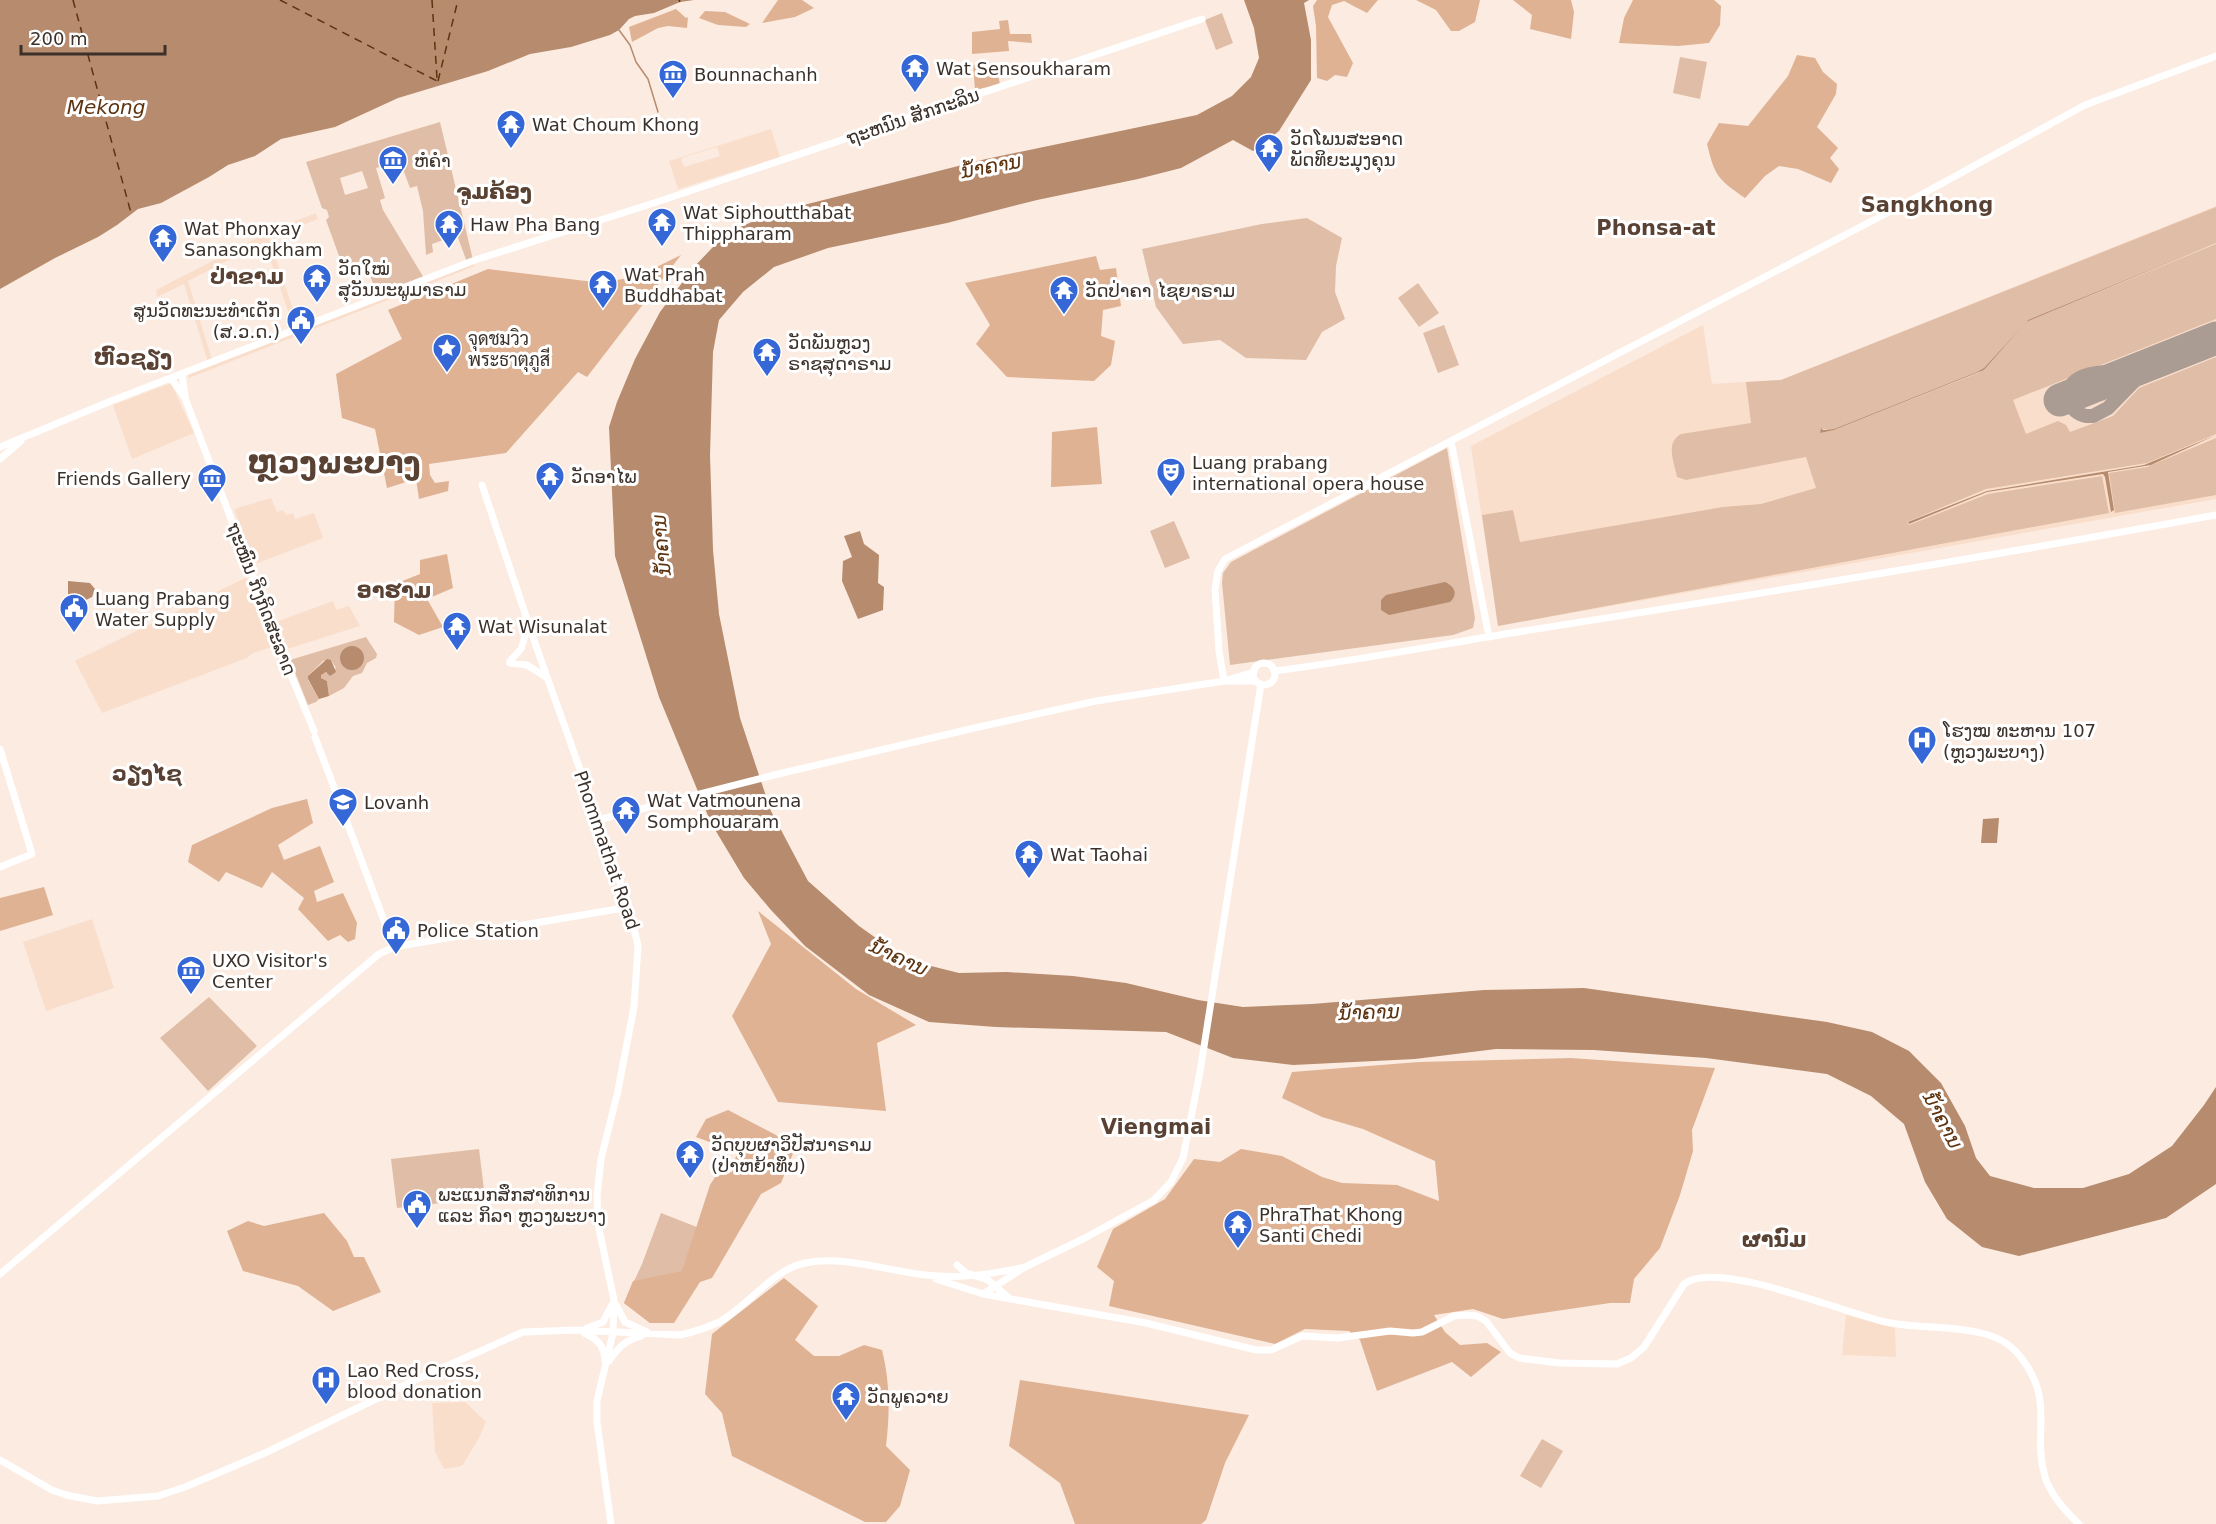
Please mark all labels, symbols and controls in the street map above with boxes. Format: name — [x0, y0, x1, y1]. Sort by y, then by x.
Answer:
scale bar — [21, 18, 165, 56]
text: 200 m — [30, 28, 88, 49]
temple icon: Wat Sensoukharam — [899, 52, 931, 94]
museum icon: Bounnachanh — [657, 58, 689, 100]
place label: Wat Sensoukharam — [936, 58, 1111, 79]
place label: Bounnachanh — [694, 64, 818, 85]
street label: ຖະຫນົນ ສັກກະລິນ — [843, 83, 982, 149]
water label: Mekong — [67, 95, 145, 119]
temple icon: Wat Choum Khong — [495, 108, 527, 150]
place label: Wat Choum Khong — [532, 114, 699, 135]
place label: ວັດໂພນສະອາດ ພັດທິຍະມຸງຄຸນ — [1290, 128, 1403, 173]
temple icon: ວັດໂພນສະອາດ ພັດທິຍະມຸງຄຸນ — [1253, 132, 1285, 174]
museum icon: ຫໍຄຳ — [377, 144, 409, 186]
water label: ນ້ຳຄານ — [958, 149, 1023, 183]
place label: ຫໍຄຳ — [414, 150, 451, 171]
district label: ຈູມຄ້ອງ — [456, 179, 532, 206]
district label: Sangkhong — [1861, 193, 1993, 217]
place label: Wat Siphoutthabat Thippharam — [682, 202, 851, 244]
temple icon: Wat Siphoutthabat Thippharam — [646, 206, 678, 248]
temple icon: Haw Pha Bang — [433, 208, 465, 250]
place label: Haw Pha Bang — [470, 214, 600, 235]
district label: Phonsa-at — [1596, 216, 1716, 240]
place label: Wat Phonxay Sanasongkham — [184, 218, 323, 260]
temple icon: Wat Phonxay Sanasongkham — [147, 222, 179, 264]
place label: ວັດໃໝ່ ສຸວັນນະພູມາຣາມ — [338, 258, 466, 303]
temple icon: ວັດໃໝ່ ສຸວັນນະພູມາຣາມ — [301, 262, 333, 304]
place label: Wat Prah Buddhabat — [624, 264, 723, 306]
district label: ປ່າຂາມ — [210, 265, 284, 289]
temple icon: Wat Prah Buddhabat — [587, 268, 619, 310]
temple icon: ວັດປ່າຄາ ໄຊຍາຣາມ — [1048, 274, 1080, 316]
place label: ວັດປ່າຄາ ໄຊຍາຣາມ — [1085, 279, 1235, 302]
place label: ສູນວັດທະນະທຳເດັກ (ສ.ວ.ດ.) — [133, 300, 280, 342]
public building icon: ສູນວັດທະນະທຳເດັກ (ສ.ວ.ດ.) — [285, 304, 317, 346]
place label: จุดชมวิว พระธาตุภูสี — [468, 328, 550, 373]
place icon: จุดชมวิว พระธาตุภูสี — [431, 332, 463, 374]
place label: ວັດພັນຫຼວງ ຣາຊສຸດາຣາມ — [788, 332, 891, 377]
temple icon: ວັດພັນຫຼວງ ຣາຊສຸດາຣາມ — [751, 336, 783, 378]
district label: ຫົວຊຽງ — [94, 345, 172, 371]
district label: ຫຼວງພະບາງ — [247, 445, 421, 482]
place label: Luang prabang international opera house — [1192, 452, 1424, 494]
theatre icon: Luang prabang international opera house — [1155, 456, 1187, 498]
temple icon: ວັດອາໄພ — [534, 460, 566, 502]
museum icon: Friends Gallery — [196, 462, 228, 504]
place label: ວັດອາໄພ — [571, 466, 637, 487]
place label: Friends Gallery — [56, 468, 191, 489]
water label: ນ້ຳຄານ — [646, 513, 676, 577]
street label: ຖະໜົນ ກິງກິດສະລາດ — [223, 519, 301, 678]
district label: ອາຮາມ — [357, 579, 431, 603]
place label: Luang Prabang Water Supply — [95, 588, 230, 630]
public building icon: Luang Prabang Water Supply — [58, 592, 90, 634]
temple icon: Wat Wisunalat — [441, 610, 473, 652]
place label: Wat Wisunalat — [478, 616, 607, 637]
place label: ໂຮງໝ ທະຫານ 107 (ຫຼວງພະບາງ) — [1942, 720, 2096, 764]
hospital icon: ໂຮງໝ ທະຫານ 107 (ຫຼວງພະບາງ) — [1906, 724, 1938, 766]
district label: ວຽງໄຊ — [112, 762, 183, 787]
street label: Phommathat Road — [570, 768, 644, 932]
school or university icon: Lovanh — [327, 786, 359, 828]
place label: Wat Vatmounena Somphouaram — [647, 790, 801, 832]
place label: Lovanh — [364, 792, 429, 813]
temple icon: Wat Vatmounena Somphouaram — [610, 794, 642, 836]
temple icon: Wat Taohai — [1013, 838, 1045, 880]
place label: Wat Taohai — [1050, 844, 1148, 865]
public building icon: Police Station — [380, 914, 412, 956]
place label: Police Station — [417, 920, 539, 941]
water label: ນ້ຳຄານ — [865, 933, 932, 981]
place label: UXO Visitor's Center — [212, 950, 327, 992]
museum icon: UXO Visitor's Center — [175, 954, 207, 996]
water label: ນ້ຳຄານ — [1337, 999, 1400, 1025]
water label: ນ້ຳຄານ — [1918, 1087, 1968, 1153]
district label: Viengmai — [1101, 1115, 1211, 1139]
place label: ວັດບຸບຜາວິປັສນາຣາມ (ປ່າຫຍ້າທຶບ) — [711, 1132, 872, 1176]
temple icon: ວັດບຸບຜາວິປັສນາຣາມ (ປ່າຫຍ້າທຶບ) — [674, 1138, 706, 1180]
place label: ພະແນກສຶກສາທິການ ແລະ ກິລາ ຫຼວງພະບາງ — [438, 1184, 606, 1228]
public building icon: ພະແນກສຶກສາທິການ ແລະ ກິລາ ຫຼວງພະບາງ — [401, 1188, 433, 1230]
place label: PhraThat Khong Santi Chedi — [1259, 1204, 1403, 1246]
temple icon: PhraThat Khong Santi Chedi — [1222, 1208, 1254, 1250]
district label: ຜານົມ — [1741, 1227, 1807, 1252]
place label: Lao Red Cross, blood donation — [347, 1360, 482, 1402]
hospital icon: Lao Red Cross, blood donation — [310, 1364, 342, 1406]
temple icon: ວັດພູຄວາຍ — [830, 1380, 862, 1422]
place label: ວັດພູຄວາຍ — [867, 1386, 949, 1408]

